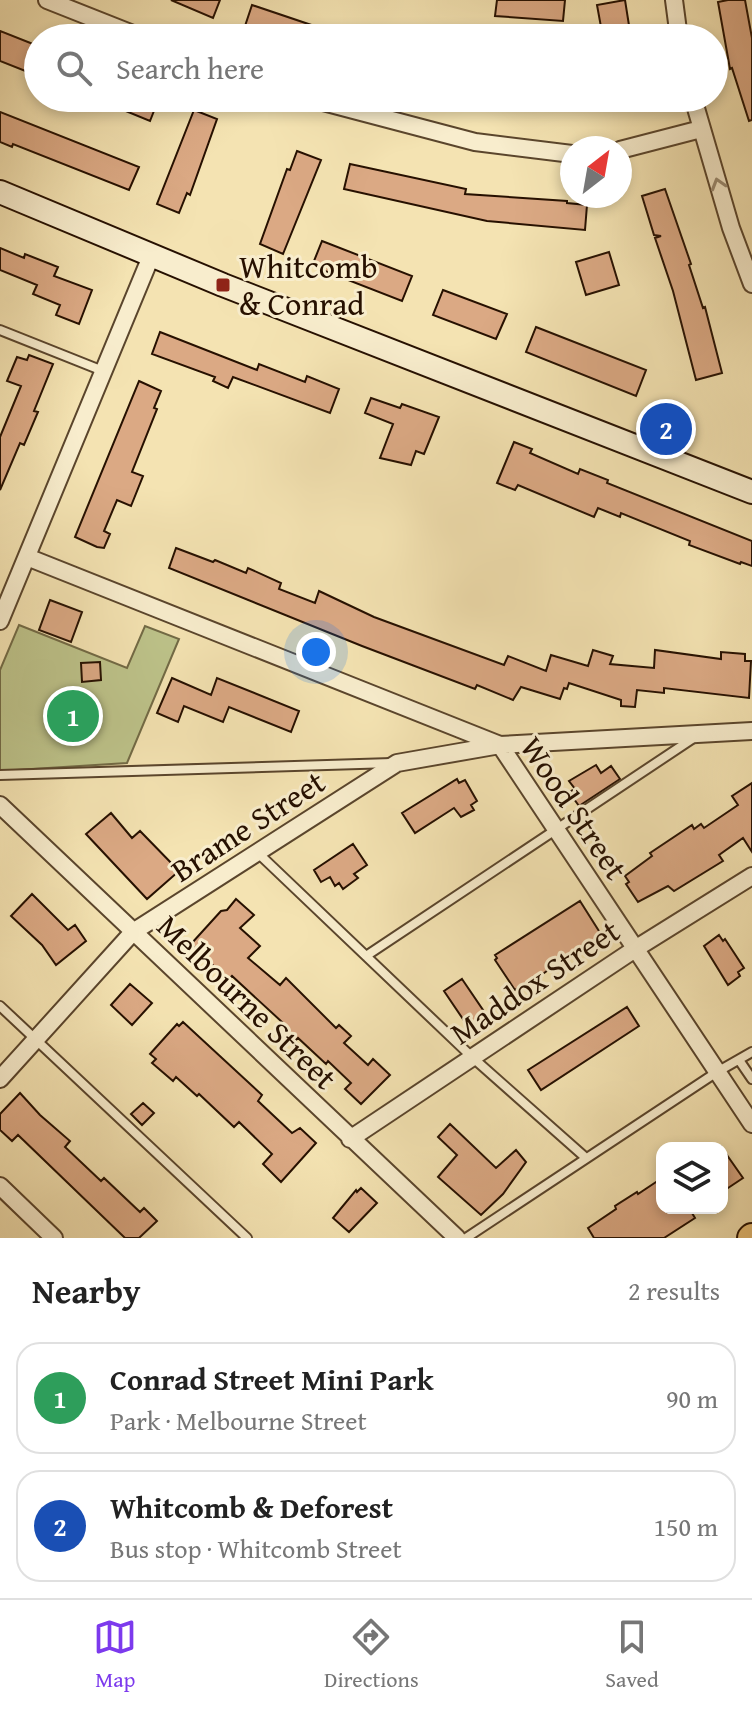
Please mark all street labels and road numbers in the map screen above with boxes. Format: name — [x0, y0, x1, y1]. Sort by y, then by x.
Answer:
street label: Wood Street — [509, 727, 640, 889]
street label: Brame Street — [161, 758, 334, 893]
street label: Melbourne Street — [147, 903, 348, 1100]
street label: Maddox Street — [441, 907, 629, 1056]

